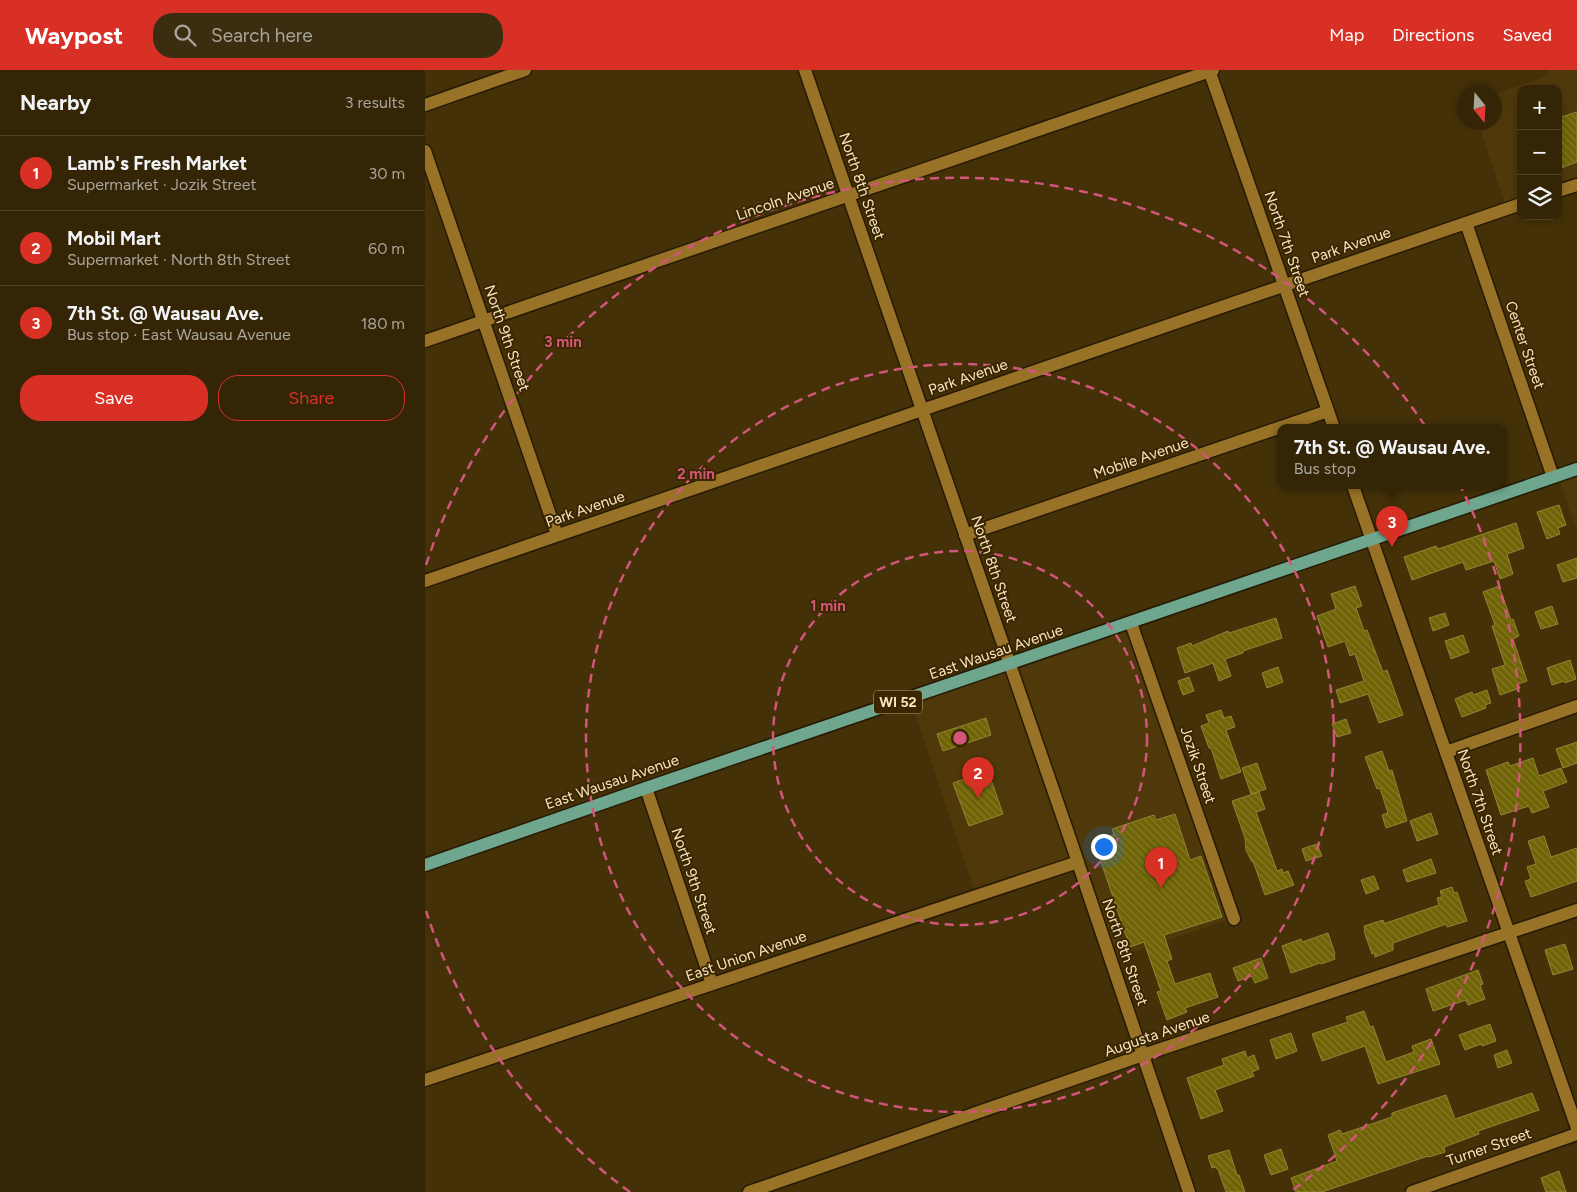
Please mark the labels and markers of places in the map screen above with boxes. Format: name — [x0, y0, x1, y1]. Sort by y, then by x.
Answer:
pin: 3 — [1376, 506, 1408, 547]
centre of rings — [951, 729, 969, 747]
pin: 2 — [962, 757, 994, 798]
pin: 1 — [1145, 847, 1177, 888]

